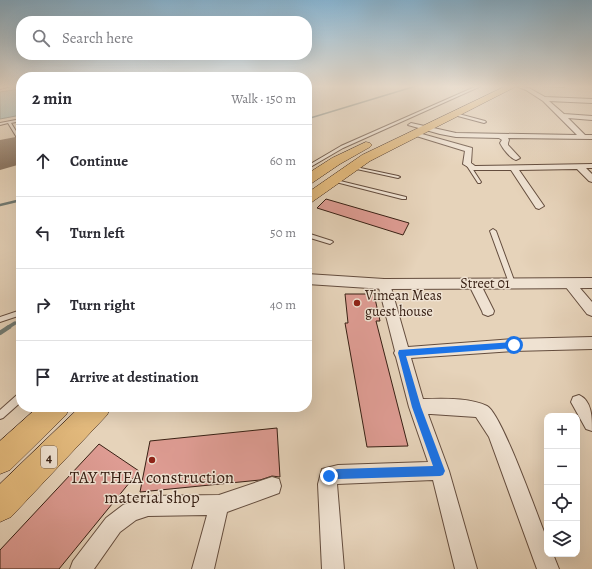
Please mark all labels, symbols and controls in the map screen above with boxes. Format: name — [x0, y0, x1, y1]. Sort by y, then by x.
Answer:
search box — [16, 16, 312, 60]
icon: search — [30, 27, 52, 49]
text: Search here — [62, 28, 133, 48]
text: 2 min — [32, 87, 72, 110]
text: Walk · 150 m — [231, 90, 296, 107]
icon: ahead — [32, 150, 54, 172]
text: Continue — [70, 151, 128, 171]
text: 60 m — [270, 152, 296, 169]
icon: left — [32, 222, 54, 244]
text: Turn left — [70, 223, 125, 243]
text: 50 m — [270, 224, 296, 241]
street label: Street 01 — [460, 274, 510, 293]
place label: Vimean Meas guest house — [364, 286, 442, 321]
icon: right — [32, 294, 54, 316]
text: Turn right — [70, 295, 135, 315]
text: 40 m — [270, 296, 296, 313]
marker: Vimean Meas guest house — [352, 298, 362, 308]
route start — [505, 336, 523, 354]
icon: arrive — [32, 366, 54, 388]
text: Arrive at destination — [70, 367, 199, 387]
map controls — [544, 413, 580, 557]
button: + — [544, 413, 580, 449]
road number: 4 — [41, 446, 57, 468]
button: − — [544, 449, 580, 485]
marker: TAY THEA construction material shop — [147, 455, 157, 465]
place label: TAY THEA construction material shop — [70, 466, 234, 509]
route end — [320, 467, 338, 485]
button: locate — [544, 485, 580, 521]
button: layers — [544, 521, 580, 557]

